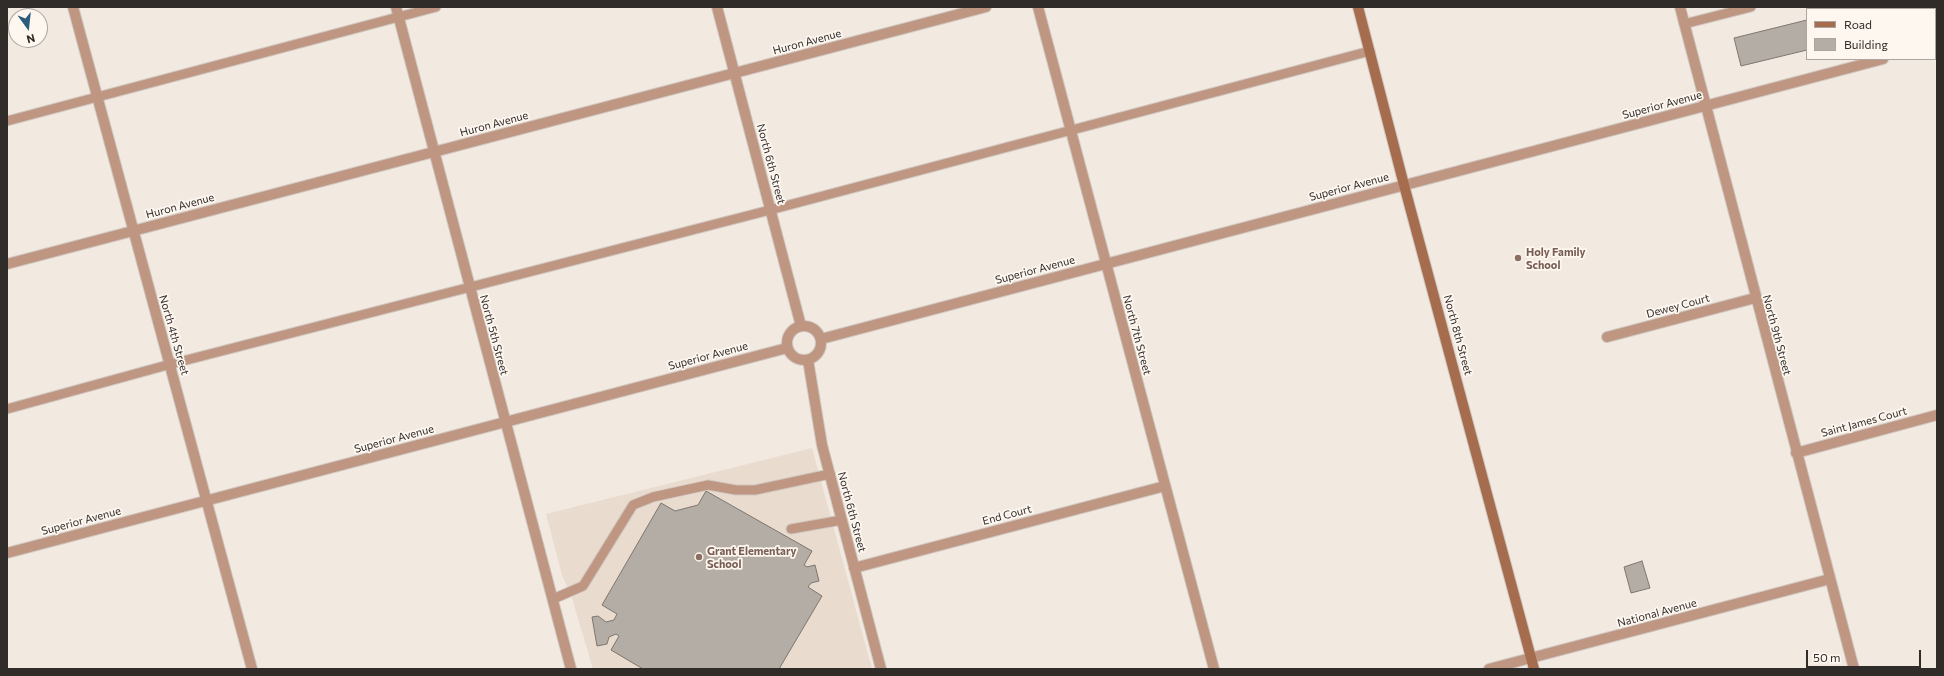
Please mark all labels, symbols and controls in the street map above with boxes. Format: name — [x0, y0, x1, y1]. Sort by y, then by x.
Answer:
north arrow — [8, 8, 48, 48]
legend — [1806, 8, 1936, 60]
text: Road — [1844, 17, 1872, 31]
street label: Huron Avenue — [771, 27, 843, 57]
text: N — [25, 32, 37, 46]
text: Building — [1844, 37, 1888, 51]
street label: Superior Avenue — [1621, 88, 1703, 122]
street label: Huron Avenue — [458, 109, 530, 139]
street label: North 6th Street — [754, 122, 788, 206]
street label: Superior Avenue — [1308, 170, 1390, 204]
street label: Huron Avenue — [144, 191, 216, 221]
place label: Holy Family School — [1526, 245, 1586, 271]
street label: Superior Avenue — [994, 253, 1076, 287]
marker: Holy Family School — [1513, 253, 1523, 263]
street label: Dewey Court — [1645, 291, 1711, 321]
street label: North 4th Street — [156, 293, 192, 377]
street label: North 5th Street — [477, 293, 511, 377]
street label: North 8th Street — [1441, 293, 1475, 377]
street label: North 9th Street — [1760, 293, 1794, 377]
street label: North 7th Street — [1120, 294, 1154, 376]
street label: Superior Avenue — [667, 339, 749, 373]
street label: Saint James Court — [1820, 404, 1908, 440]
street label: Superior Avenue — [353, 422, 435, 456]
street label: North 6th Street — [835, 470, 869, 554]
street label: End Court — [981, 502, 1033, 528]
street label: Superior Avenue — [40, 504, 122, 538]
place label: Grant Elementary School — [707, 544, 796, 570]
marker: Grant Elementary School — [694, 552, 704, 562]
street label: National Avenue — [1616, 596, 1698, 630]
scale bar — [1808, 642, 1923, 668]
text: 50 m — [1813, 650, 1841, 664]

